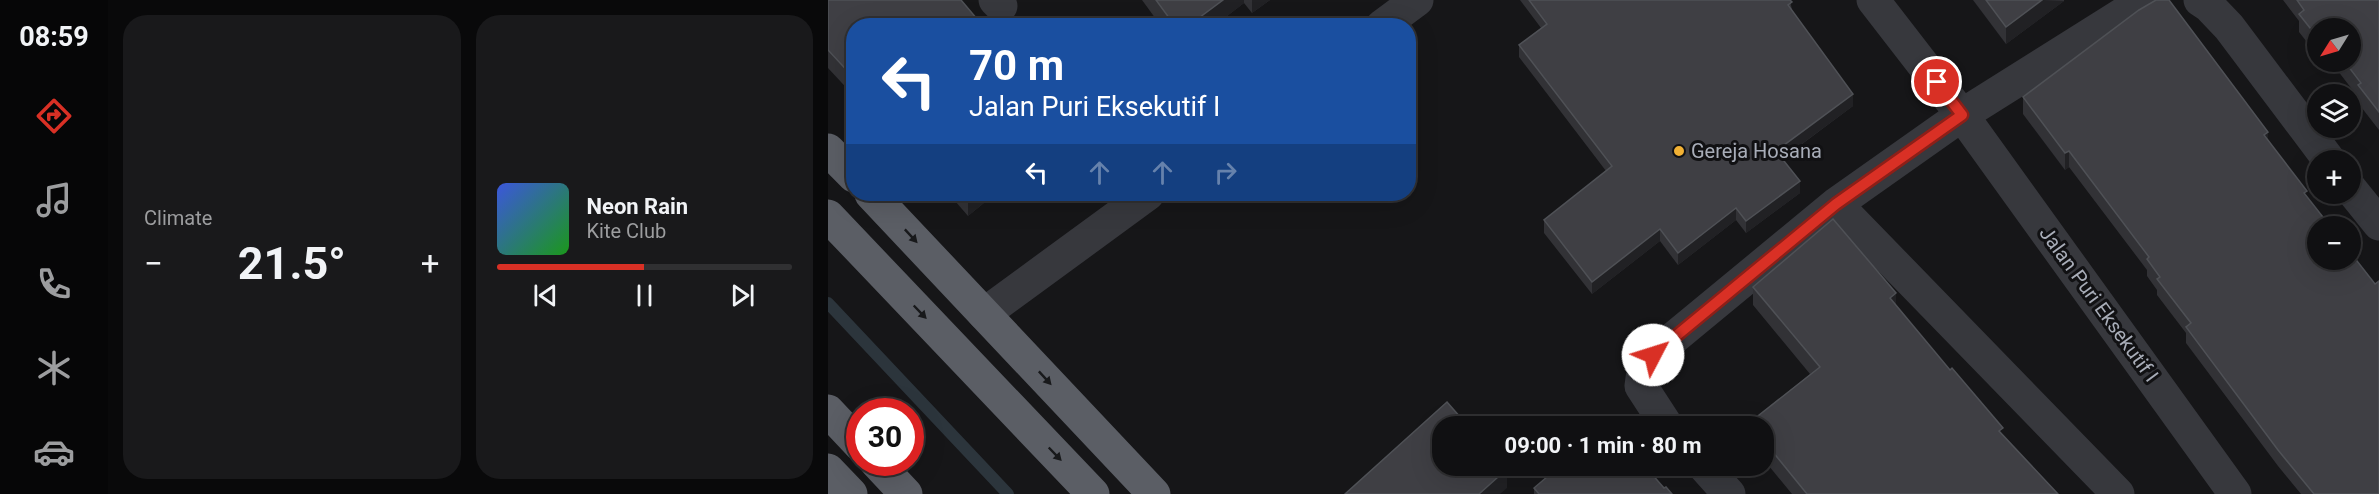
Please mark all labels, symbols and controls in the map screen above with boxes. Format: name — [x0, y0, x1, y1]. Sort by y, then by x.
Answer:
north arrow — [2307, 18, 2361, 72]
map controls — [2307, 18, 2361, 270]
text: 08:59 — [19, 21, 89, 53]
text: 70 m — [969, 41, 1064, 90]
icon: left — [870, 42, 948, 120]
pin — [1911, 56, 1962, 107]
icon: arrive — [1920, 65, 1953, 98]
button: layers — [2307, 84, 2361, 138]
text: Jalan Puri Eksekutif I — [969, 91, 1220, 123]
icon: directions — [33, 95, 75, 137]
place label: Gereja Hosana — [1691, 139, 1822, 163]
marker: Gereja Hosana — [1672, 144, 1686, 158]
button: + — [2307, 150, 2361, 204]
icon: left — [1020, 156, 1053, 189]
icon: ahead — [1083, 156, 1116, 189]
icon: ahead — [1146, 156, 1179, 189]
icon: right — [1209, 156, 1242, 189]
icon: music — [33, 179, 75, 221]
text: Neon Rain — [587, 194, 688, 219]
text: Climate — [144, 206, 212, 230]
button: − — [2307, 216, 2361, 270]
text: Kite Club — [587, 219, 666, 243]
street label: Jalan Puri Eksekutif I — [2035, 222, 2163, 386]
one-way arrow — [904, 228, 917, 243]
text: 21.5° — [238, 237, 346, 290]
text: − — [144, 244, 163, 283]
text: + — [421, 244, 440, 283]
icon: phone — [33, 263, 75, 305]
icon: previous — [529, 279, 562, 312]
icon: pause — [628, 279, 661, 312]
icon: next — [726, 279, 759, 312]
one-way arrow — [913, 305, 927, 320]
position arrow — [1621, 323, 1685, 387]
icon: climate — [33, 347, 75, 389]
one-way arrow — [1037, 371, 1051, 385]
speed limit sign: 30 — [846, 398, 924, 476]
icon: car — [33, 431, 75, 473]
text: 09:00 · 1 min · 80 m — [1505, 433, 1701, 458]
one-way arrow — [1047, 446, 1061, 460]

